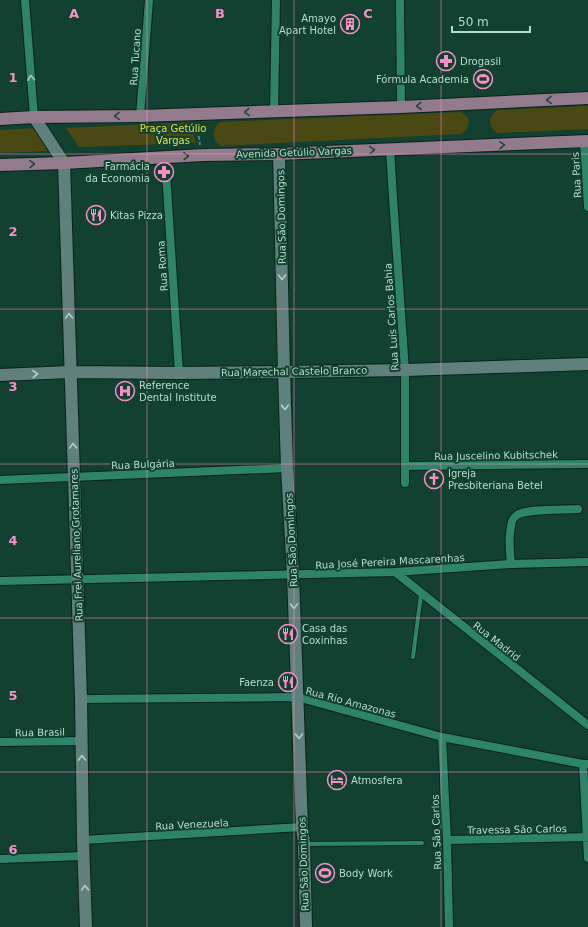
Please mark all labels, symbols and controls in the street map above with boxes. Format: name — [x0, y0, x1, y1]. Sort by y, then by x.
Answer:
text: A — [69, 6, 79, 21]
text: B — [215, 6, 225, 21]
text: C — [363, 6, 373, 21]
scale bar — [452, 8, 530, 34]
place label: Amayo Apart Hotel — [279, 13, 336, 36]
building icon: Amayo Apart Hotel — [339, 13, 361, 35]
text: 50 m — [458, 15, 489, 29]
street label: Rua Tucano — [128, 28, 143, 86]
pharmacy icon: Drogasil — [435, 50, 457, 72]
place label: Drogasil — [460, 56, 501, 67]
sports icon: Fórmula Academia — [472, 68, 494, 90]
text: 1 — [8, 70, 18, 85]
place label: Fórmula Academia — [376, 74, 469, 85]
one-way arrow — [27, 75, 36, 81]
one-way arrow — [546, 96, 552, 104]
one-way arrow — [416, 101, 422, 110]
one-way arrow — [244, 107, 250, 116]
one-way arrow — [114, 112, 120, 120]
park label: Praça Getúlio Vargas — [140, 123, 206, 146]
one-way arrow — [499, 140, 505, 149]
street label: Avenida Getúlio Vargas — [236, 145, 352, 160]
one-way arrow — [369, 145, 375, 154]
one-way arrow — [183, 151, 189, 160]
street label: Rua Paris — [570, 152, 583, 198]
one-way arrow — [29, 160, 35, 169]
place label: Farmácia da Economia — [85, 161, 150, 184]
pharmacy icon: Farmácia da Economia — [153, 161, 175, 183]
street label: Rua São Domingos — [275, 170, 288, 264]
restaurant icon: Kitas Pizza — [85, 204, 107, 226]
place label: Kitas Pizza — [110, 210, 163, 221]
text: 2 — [8, 224, 18, 239]
street label: Rua Roma — [155, 240, 170, 292]
street label: Rua Luís Carlos Bahia — [382, 263, 401, 371]
one-way arrow — [278, 274, 286, 280]
one-way arrow — [64, 313, 73, 319]
street label: Rua Marechal Castelo Branco — [221, 365, 367, 378]
one-way arrow — [32, 369, 38, 378]
text: 3 — [8, 379, 18, 394]
hospital icon: Reference Dental Institute — [114, 380, 136, 402]
place label: Reference Dental Institute — [139, 380, 217, 403]
one-way arrow — [281, 404, 290, 410]
one-way arrow — [69, 443, 77, 449]
street label: Rua Juscelino Kubitschek — [434, 449, 558, 462]
street label: Rua Bulgária — [111, 458, 175, 471]
church icon: Igreja Presbiteriana Betel — [423, 468, 445, 490]
place label: Igreja Presbiteriana Betel — [448, 468, 543, 491]
street label: Rua Frei Aureliano Grotamares — [68, 469, 85, 621]
street label: Rua São Domingos — [284, 493, 299, 587]
text: 4 — [8, 533, 18, 548]
street label: Rua José Pereira Mascarenhas — [315, 552, 465, 571]
one-way arrow — [290, 603, 298, 609]
street label: Rua Madrid — [471, 620, 522, 663]
restaurant icon: Casa das Coxinhas — [277, 623, 299, 645]
place label: Casa das Coxinhas — [302, 623, 348, 646]
restaurant icon: Faenza — [277, 671, 299, 693]
place label: Faenza — [239, 677, 274, 688]
street label: Rua Rio Amazonas — [305, 685, 397, 720]
text: 5 — [8, 688, 18, 703]
street label: Rua Brasil — [15, 727, 65, 738]
one-way arrow — [294, 733, 303, 739]
one-way arrow — [77, 755, 86, 761]
hotel icon: Atmosfera — [326, 769, 348, 791]
place label: Atmosfera — [351, 775, 403, 786]
street label: Rua São Carlos — [430, 794, 443, 870]
street label: Rua Venezuela — [155, 817, 229, 832]
street label: Rua São Domingos — [296, 817, 311, 911]
street label: Travessa São Carlos — [466, 823, 567, 836]
text: 6 — [8, 842, 18, 857]
sports icon: Body Work — [314, 862, 336, 884]
place label: Body Work — [339, 868, 393, 879]
one-way arrow — [80, 885, 89, 891]

